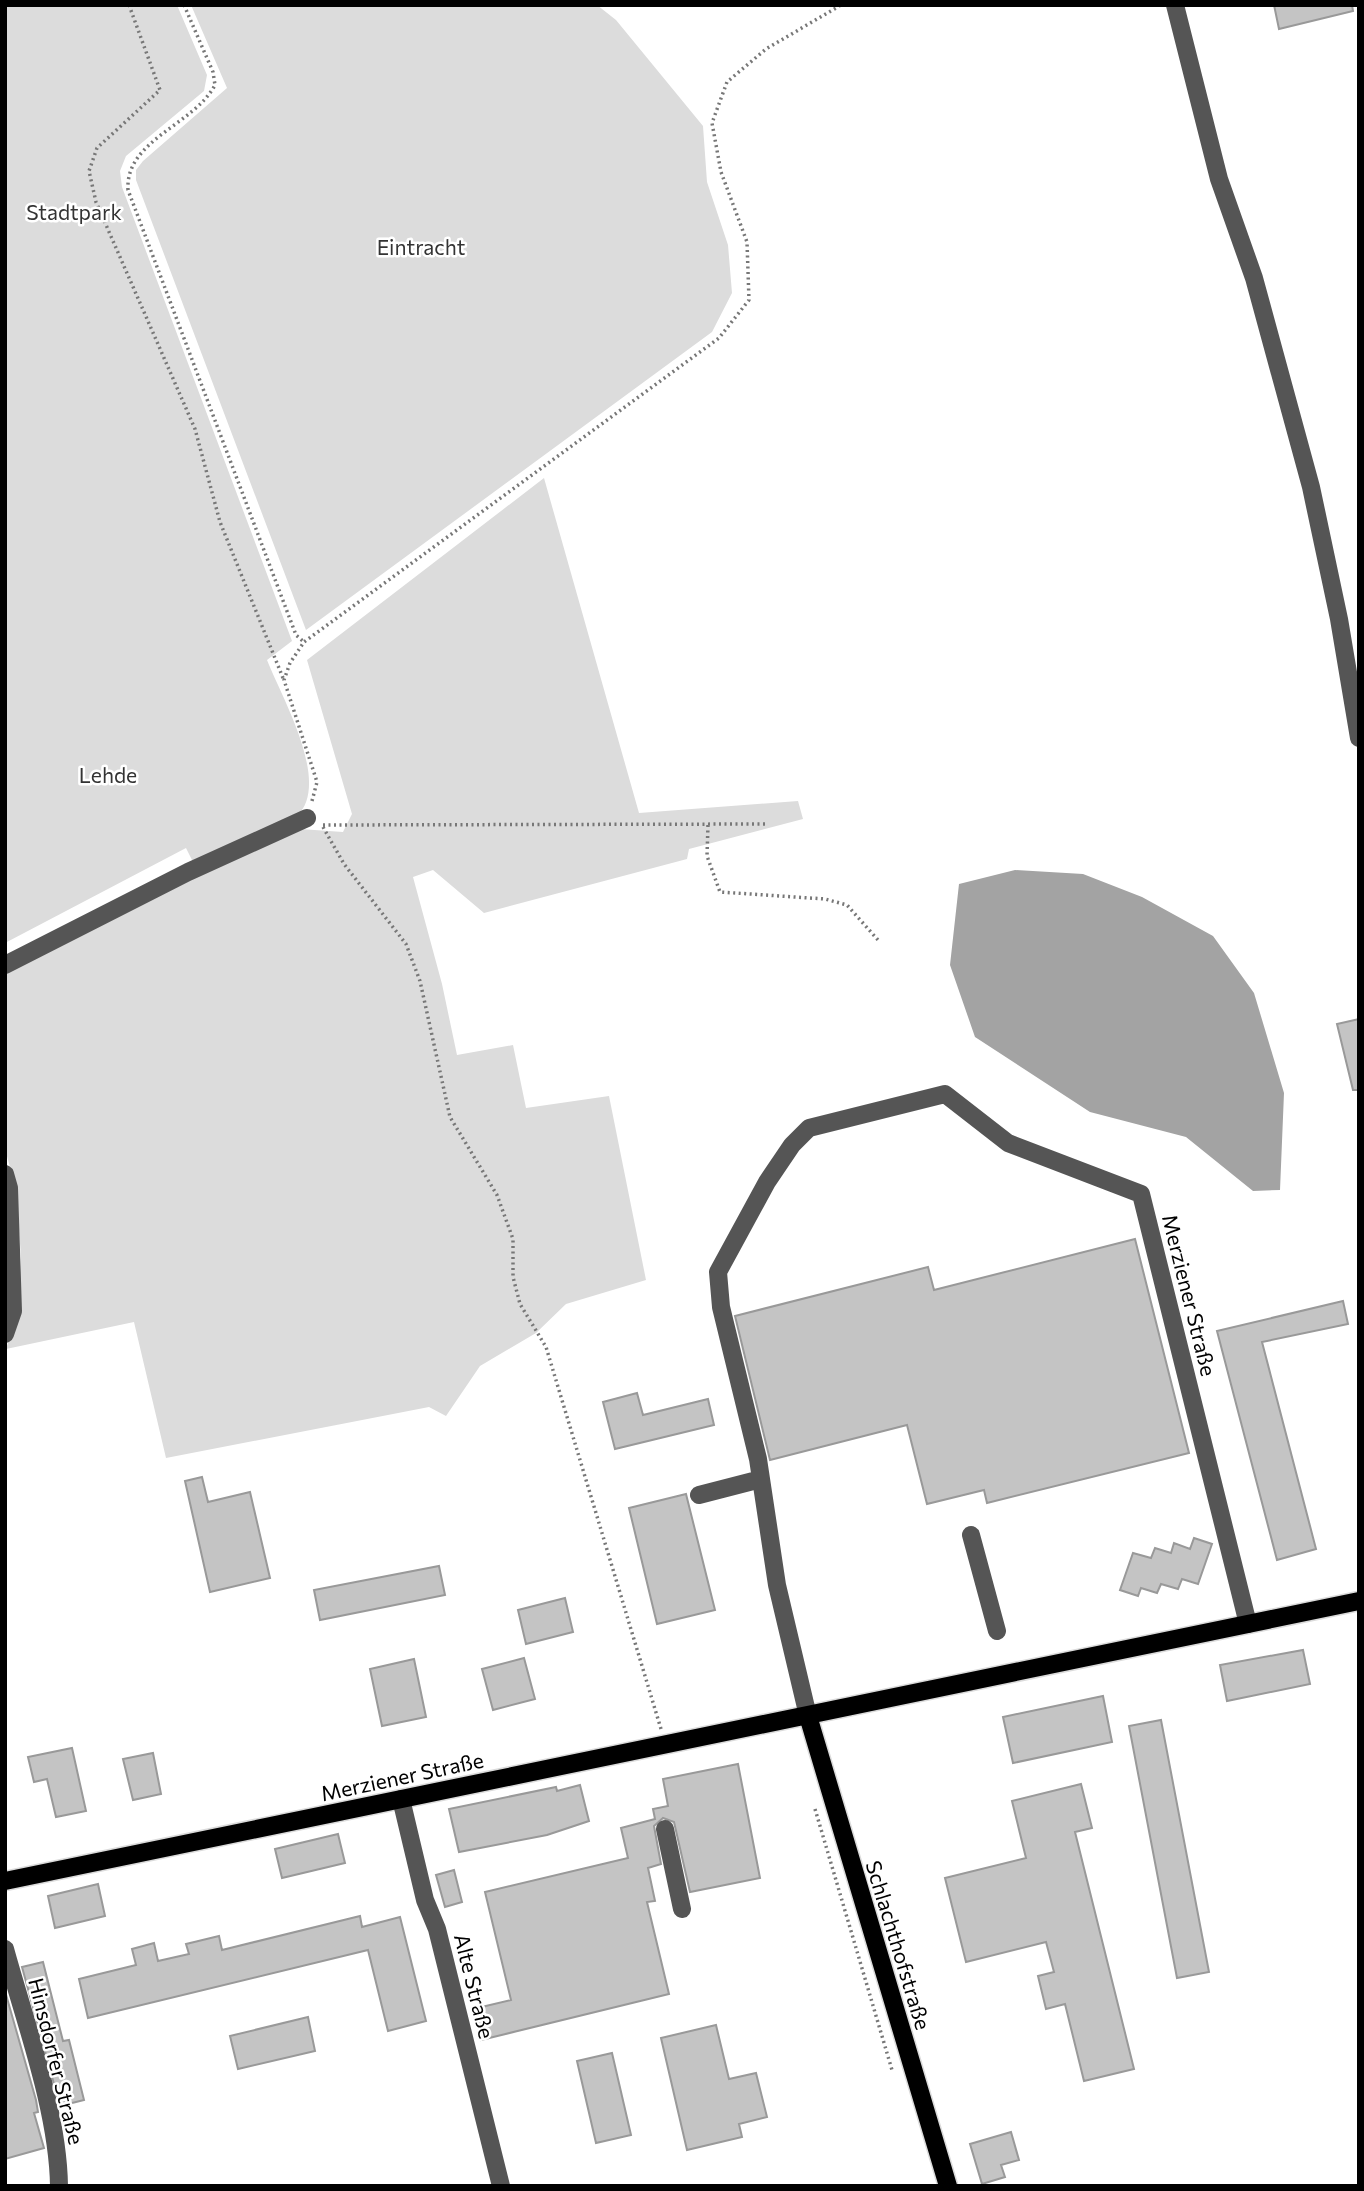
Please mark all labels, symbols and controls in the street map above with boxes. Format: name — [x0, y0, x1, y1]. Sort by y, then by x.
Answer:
park label: Stadtpark — [26, 199, 122, 224]
park label: Eintracht — [377, 234, 465, 259]
park label: Lehde — [79, 762, 137, 787]
street label: Merziener Straße — [1158, 1212, 1222, 1378]
street label: Merziener Straße — [318, 1747, 486, 1805]
street label: Schlachthofstraße — [861, 1857, 937, 2033]
street label: Alte Straße — [450, 1931, 500, 2041]
street label: Hinsdorfer Straße — [24, 1975, 90, 2147]

